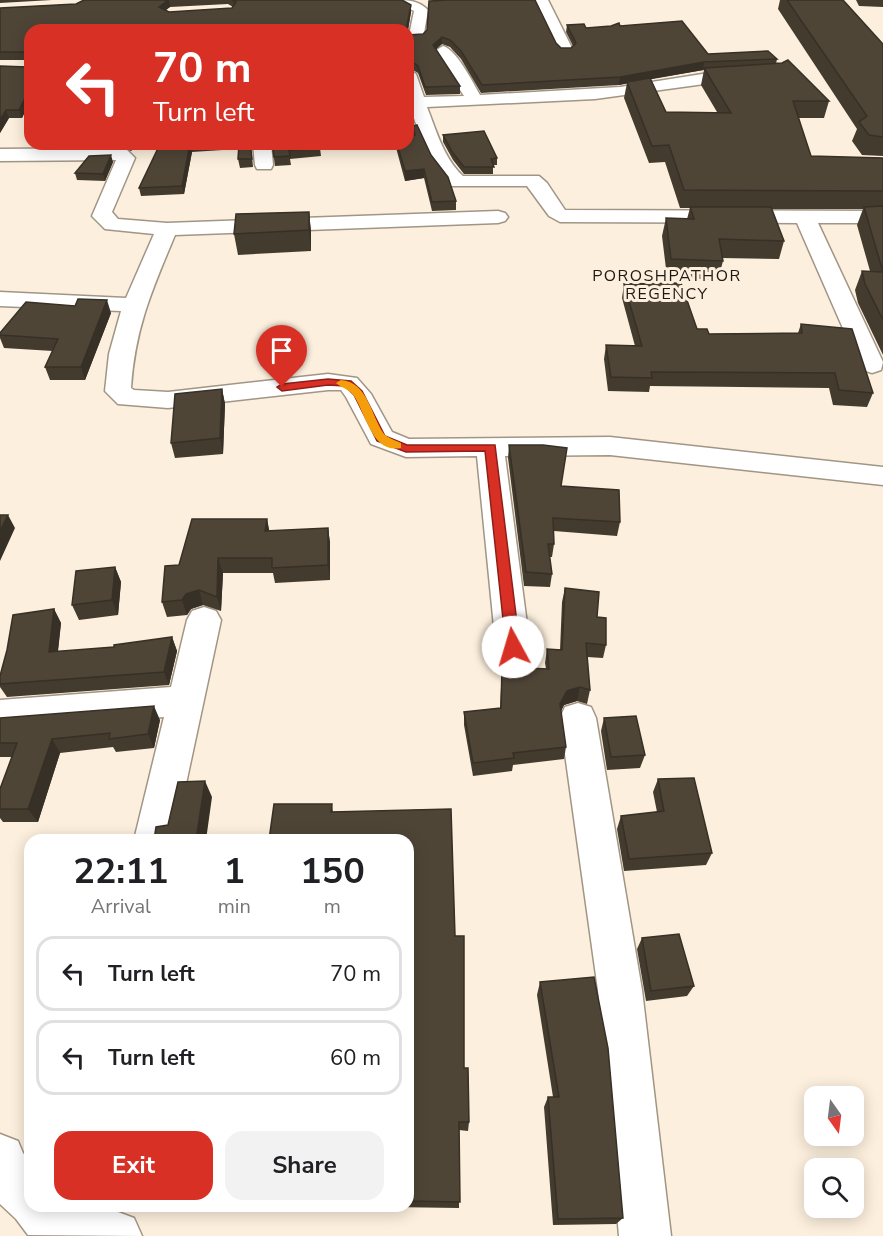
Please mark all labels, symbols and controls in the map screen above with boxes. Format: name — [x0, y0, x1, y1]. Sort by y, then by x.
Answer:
text: 70 m — [153, 40, 252, 97]
icon: left — [54, 48, 132, 126]
text: Turn left — [153, 94, 254, 131]
district label: POROSHPATHOR REGENCY — [592, 265, 742, 305]
pin — [256, 325, 307, 387]
icon: arrive — [265, 334, 298, 367]
position arrow — [481, 615, 545, 679]
text: 22:11 — [73, 847, 169, 896]
text: 1 — [223, 847, 245, 896]
text: 150 — [300, 847, 365, 896]
text: Arrival — [91, 893, 151, 920]
text: min — [218, 893, 251, 920]
text: m — [324, 893, 341, 920]
icon: left — [57, 957, 90, 990]
text: Turn left — [108, 959, 195, 989]
text: 70 m — [330, 959, 381, 989]
icon: left — [57, 1041, 90, 1074]
text: Turn left — [108, 1043, 195, 1073]
text: 60 m — [330, 1043, 381, 1073]
north arrow — [804, 1086, 864, 1146]
map controls — [804, 1086, 864, 1218]
button: Exit — [54, 1131, 213, 1200]
button: Share — [225, 1131, 384, 1200]
button: search — [804, 1158, 864, 1218]

